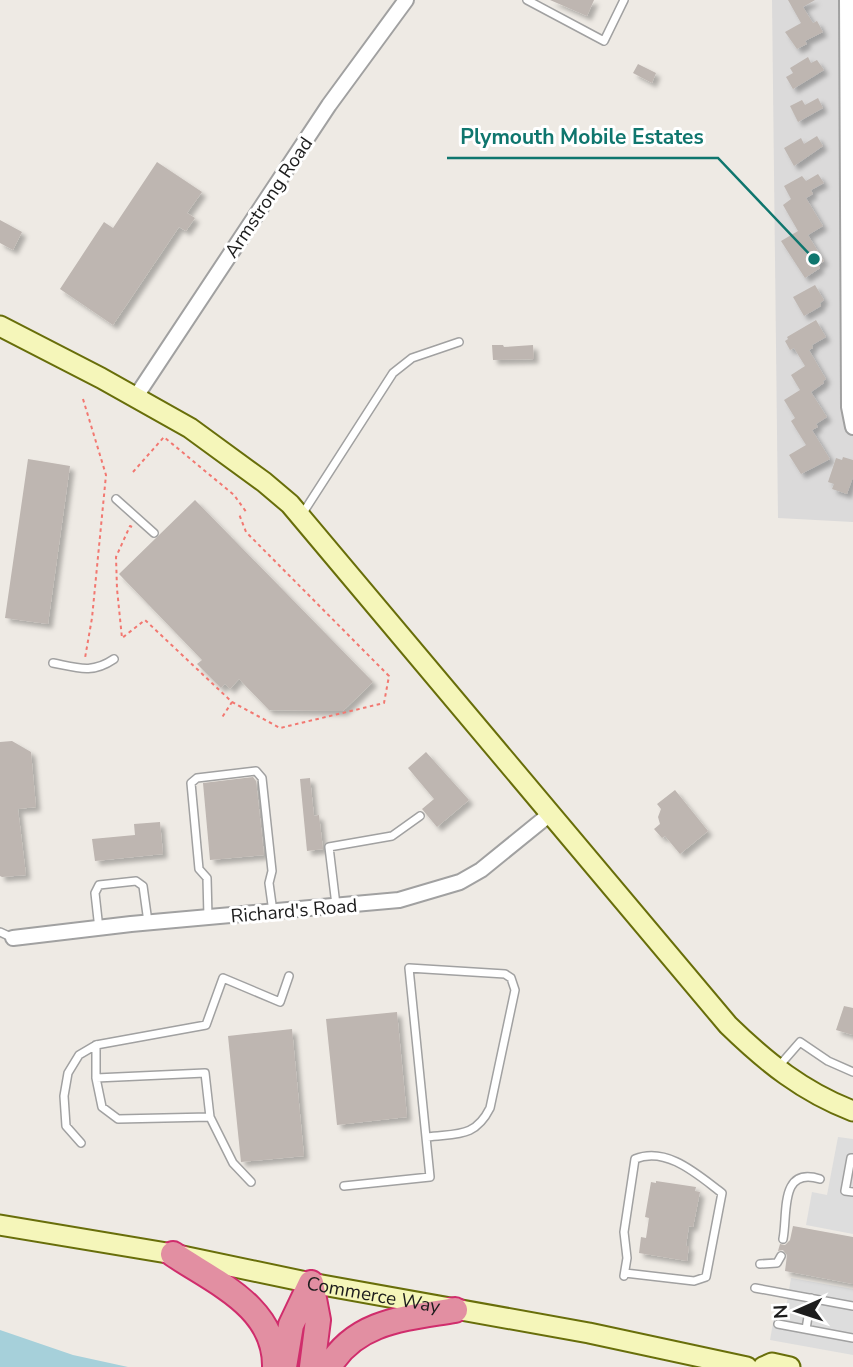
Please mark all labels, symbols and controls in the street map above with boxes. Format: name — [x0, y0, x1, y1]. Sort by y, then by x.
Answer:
callout: Plymouth Mobile Estates — [447, 116, 718, 158]
text: Plymouth Mobile Estates — [460, 123, 704, 151]
street label: Armstrong Road — [219, 132, 319, 263]
street label: Richard's Road — [230, 893, 358, 929]
street label: Commerce Way — [305, 1270, 442, 1320]
north arrow — [762, 1276, 832, 1346]
text: N — [768, 1304, 794, 1320]

